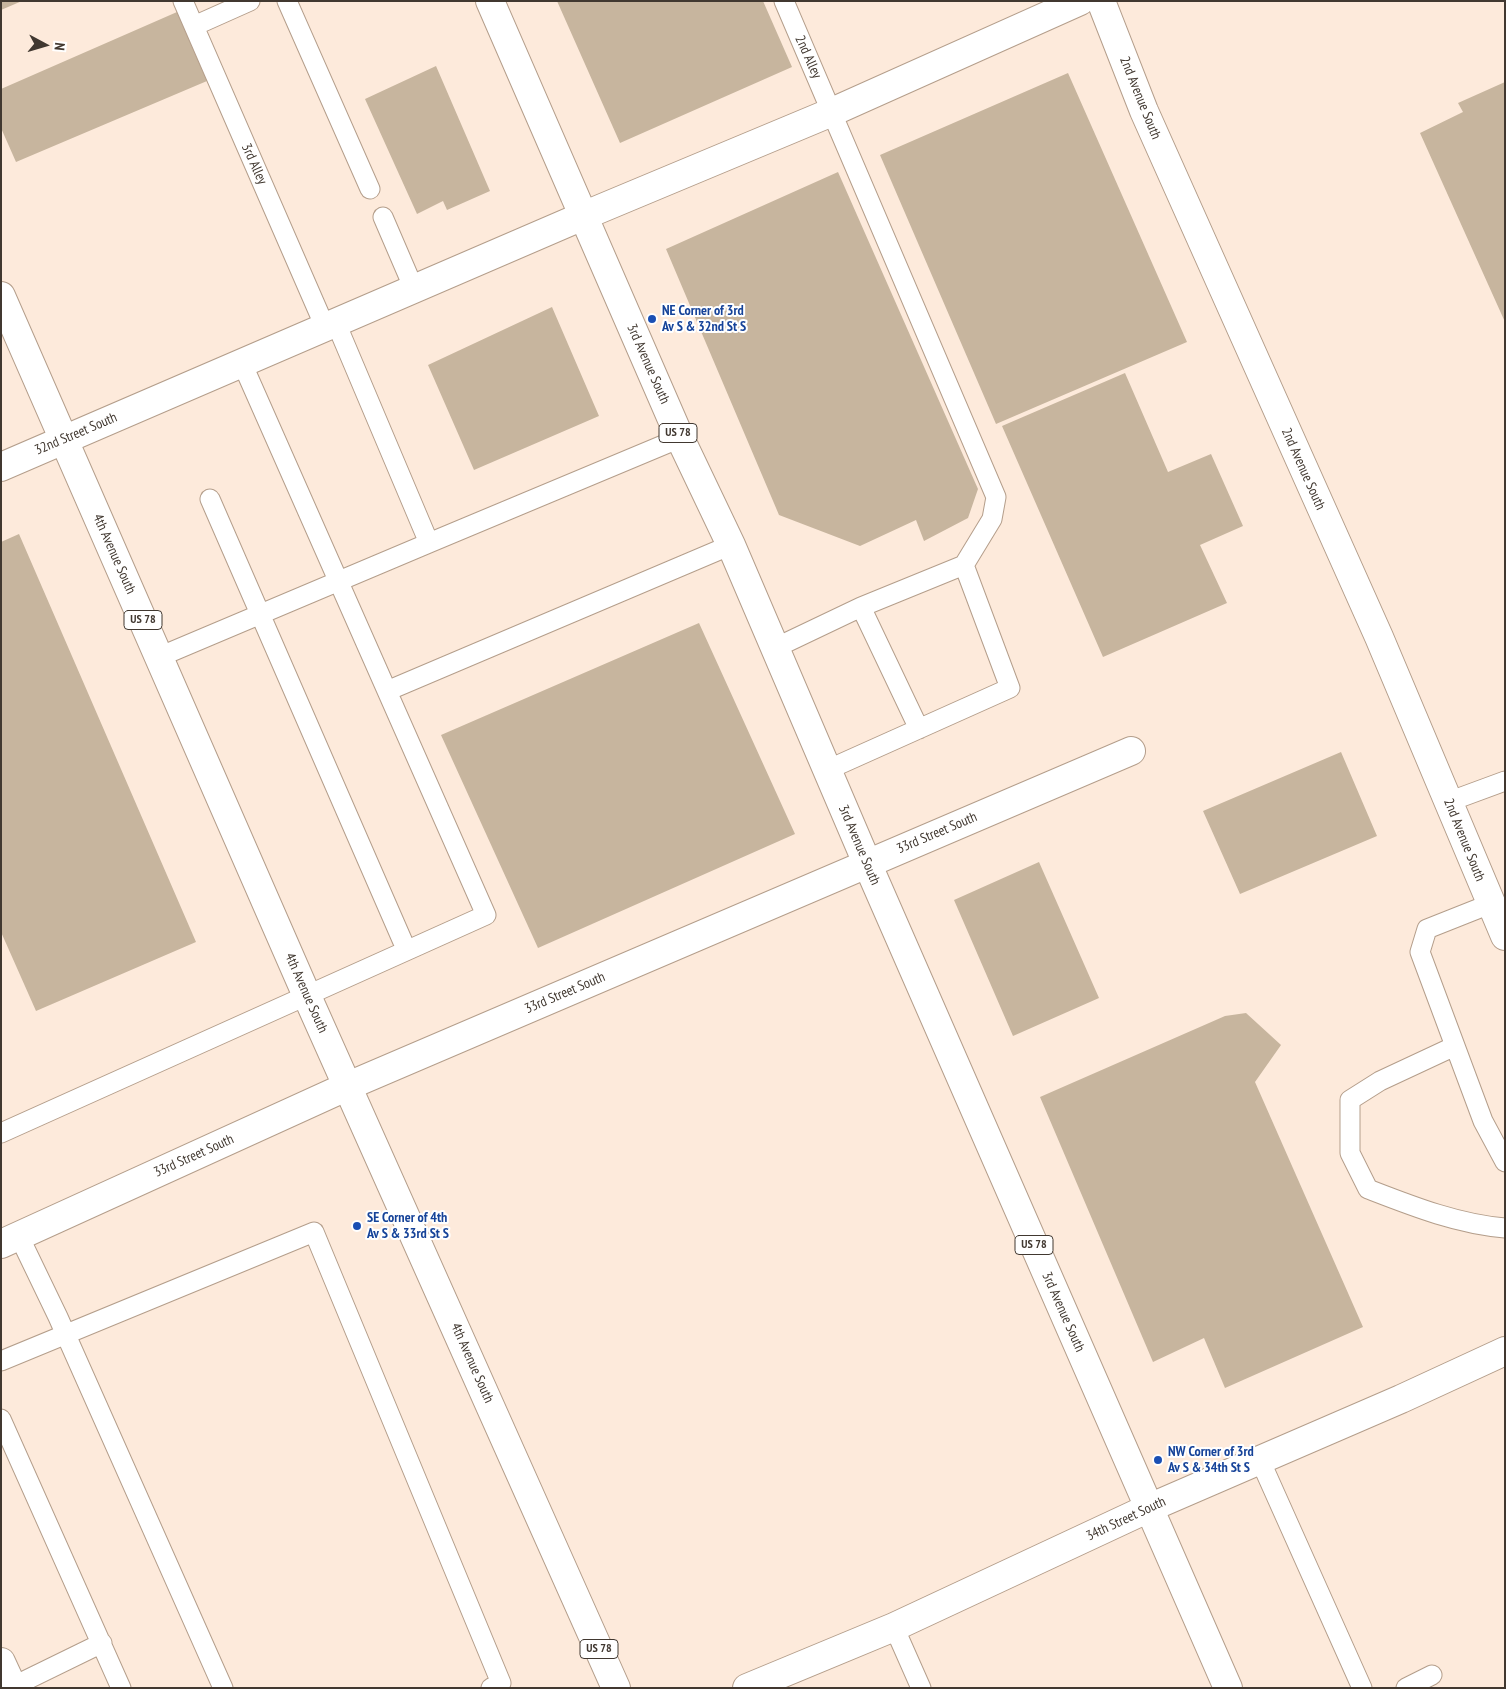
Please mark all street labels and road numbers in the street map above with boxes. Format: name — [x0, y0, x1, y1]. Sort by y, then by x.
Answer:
street label: 2nd Alley — [791, 33, 825, 81]
street label: 2nd Avenue South — [1116, 54, 1164, 142]
street label: 3rd Alley — [238, 141, 270, 187]
street label: 3rd Avenue South — [623, 321, 673, 407]
street label: 32nd Street South — [32, 409, 120, 459]
road number: US 78 — [659, 423, 697, 442]
street label: 2nd Avenue South — [1277, 425, 1329, 513]
street label: 4th Avenue South — [89, 511, 139, 597]
road number: US 78 — [124, 610, 162, 630]
street label: 2nd Avenue South — [1440, 796, 1488, 884]
street label: 3rd Avenue South — [835, 802, 883, 888]
street label: 33rd Street South — [894, 809, 980, 857]
street label: 4th Avenue South — [281, 950, 331, 1036]
street label: 33rd Street South — [522, 969, 608, 1017]
street label: 33rd Street South — [152, 1131, 236, 1181]
road number: US 78 — [1015, 1236, 1053, 1254]
street label: 3rd Avenue South — [1038, 1269, 1088, 1355]
street label: 4th Avenue South — [447, 1320, 497, 1406]
street label: 34th Street South — [1084, 1493, 1168, 1545]
road number: US 78 — [580, 1640, 618, 1658]

